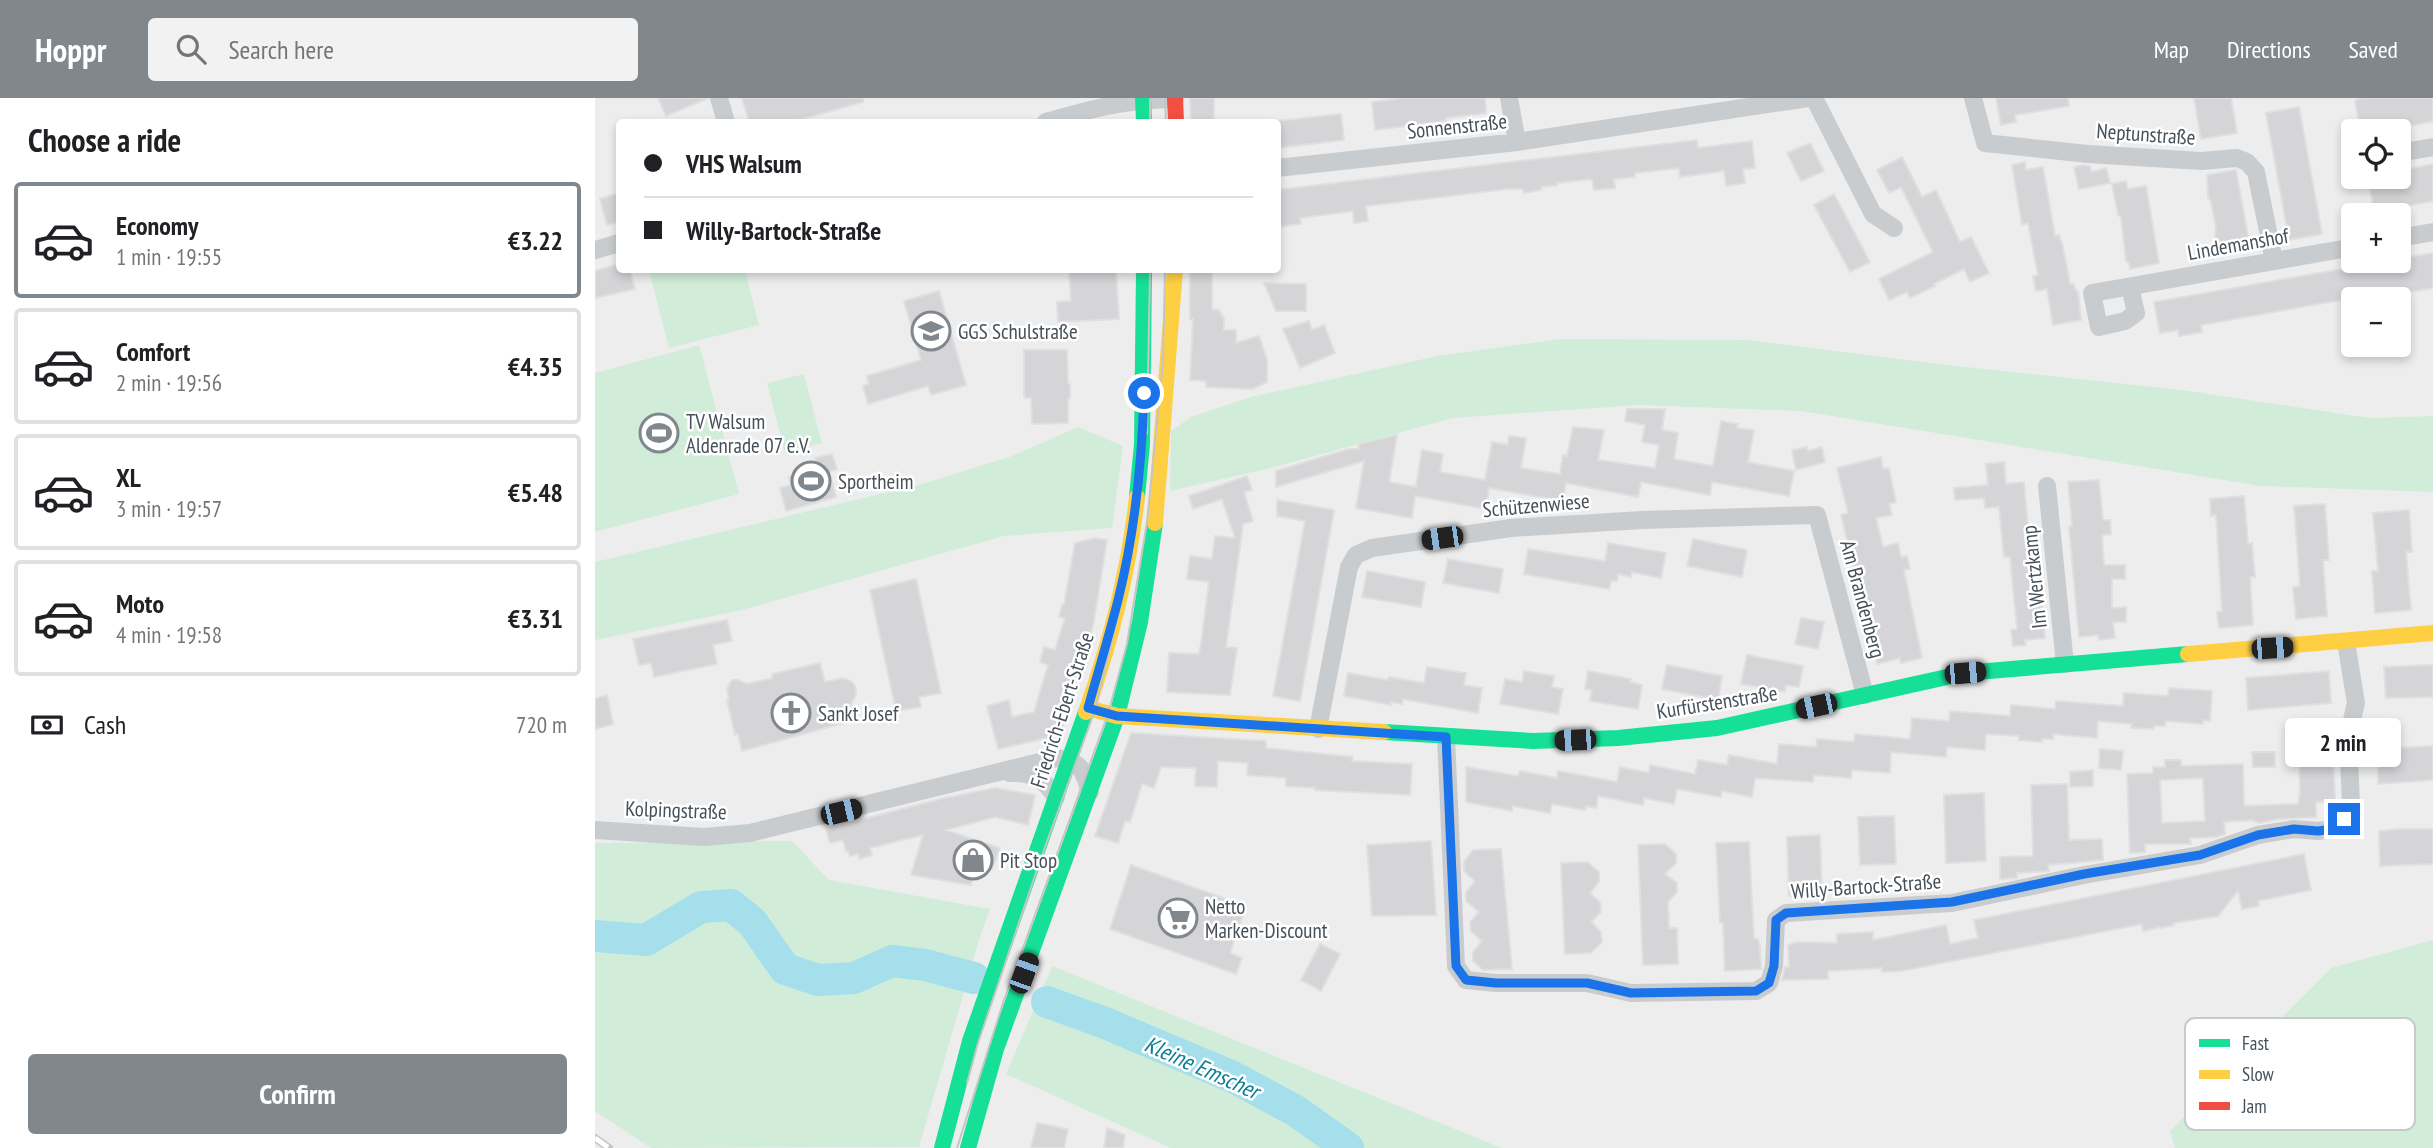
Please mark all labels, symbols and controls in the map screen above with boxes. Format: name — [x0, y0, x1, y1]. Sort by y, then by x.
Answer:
search box — [148, 18, 638, 81]
text: Hoppr — [35, 28, 106, 71]
icon: search — [172, 30, 210, 68]
text: Search here — [228, 33, 334, 66]
text: Map — [2154, 34, 2189, 65]
text: Directions — [2227, 34, 2311, 65]
text: Saved — [2349, 34, 2398, 65]
street label: Sonnenstraße — [1406, 107, 1508, 145]
street label: Neptunstraße — [2096, 117, 2196, 151]
text: Choose a ride — [28, 119, 181, 161]
map controls — [2341, 119, 2411, 357]
button: locate — [2341, 119, 2411, 189]
text: VHS Walsum — [686, 147, 802, 180]
button: + — [2341, 203, 2411, 273]
icon: car — [32, 209, 95, 272]
text: Economy — [116, 209, 198, 242]
text: Willy-Bartock-Straße — [686, 214, 881, 247]
street label: Lindemanshof — [2185, 222, 2291, 266]
text: €3.22 — [508, 224, 563, 257]
text: 1 min · 19:55 — [116, 242, 222, 271]
button: − — [2341, 287, 2411, 357]
school or university icon: GGS Schulstraße — [910, 310, 952, 352]
place label: GGS Schulstraße — [958, 318, 1078, 345]
icon: car — [32, 335, 95, 398]
text: Comfort — [116, 335, 190, 368]
text: €4.35 — [508, 350, 563, 383]
text: 2 min · 19:56 — [116, 368, 222, 397]
route start — [1128, 377, 1160, 409]
place label: TV Walsum Aldenrade 07 e.V. — [686, 408, 811, 459]
sports icon: TV Walsum Aldenrade 07 e.V. — [638, 412, 680, 454]
sports icon: Sportheim — [790, 460, 832, 502]
icon: car — [32, 461, 95, 524]
text: XL — [116, 461, 141, 494]
place label: Sportheim — [838, 468, 913, 495]
text: €5.48 — [508, 476, 563, 509]
street label: Schützenwiese — [1481, 487, 1591, 523]
text: 3 min · 19:57 — [116, 494, 222, 523]
street label: Im Wertzkamp — [2015, 524, 2053, 630]
car — [1420, 525, 1465, 551]
street label: Am Brandenberg — [1834, 537, 1892, 661]
icon: car — [32, 587, 95, 650]
text: Moto — [116, 587, 164, 620]
text: €3.31 — [508, 602, 563, 635]
text: 4 min · 19:58 — [116, 620, 222, 649]
street label: Friedrich-Ebert-Straße — [1024, 629, 1100, 791]
car — [2251, 636, 2294, 660]
car — [1944, 661, 1987, 685]
street label: Kurfürstenstraße — [1655, 679, 1779, 725]
car — [1794, 691, 1839, 721]
church icon: Sankt Josef — [770, 692, 812, 734]
place label: Sankt Josef — [818, 700, 899, 727]
icon: cash — [28, 706, 66, 744]
text: Cash — [84, 708, 126, 741]
text: 720 m — [516, 710, 567, 739]
callout: 2 min — [2286, 718, 2402, 766]
text: 2 min — [2320, 728, 2366, 757]
car — [1554, 729, 1597, 751]
street label: Kolpingstraße — [625, 795, 727, 825]
car — [819, 797, 864, 827]
route end — [2328, 803, 2360, 835]
shop icon: Pit Stop — [952, 839, 994, 881]
place label: Pit Stop — [1000, 847, 1057, 874]
street label: Willy-Bartock-Straße — [1790, 867, 1942, 905]
place label: Netto Marken-Discount — [1205, 893, 1328, 944]
supermarket icon: Netto Marken-Discount — [1157, 897, 1199, 939]
car — [1007, 950, 1042, 996]
legend — [2185, 1018, 2415, 1130]
water label: Kleine Emscher — [1140, 1029, 1267, 1107]
text: Fast — [2242, 1031, 2270, 1055]
button: Confirm — [28, 1054, 567, 1134]
text: Slow — [2242, 1062, 2275, 1086]
text: Jam — [2241, 1094, 2267, 1118]

